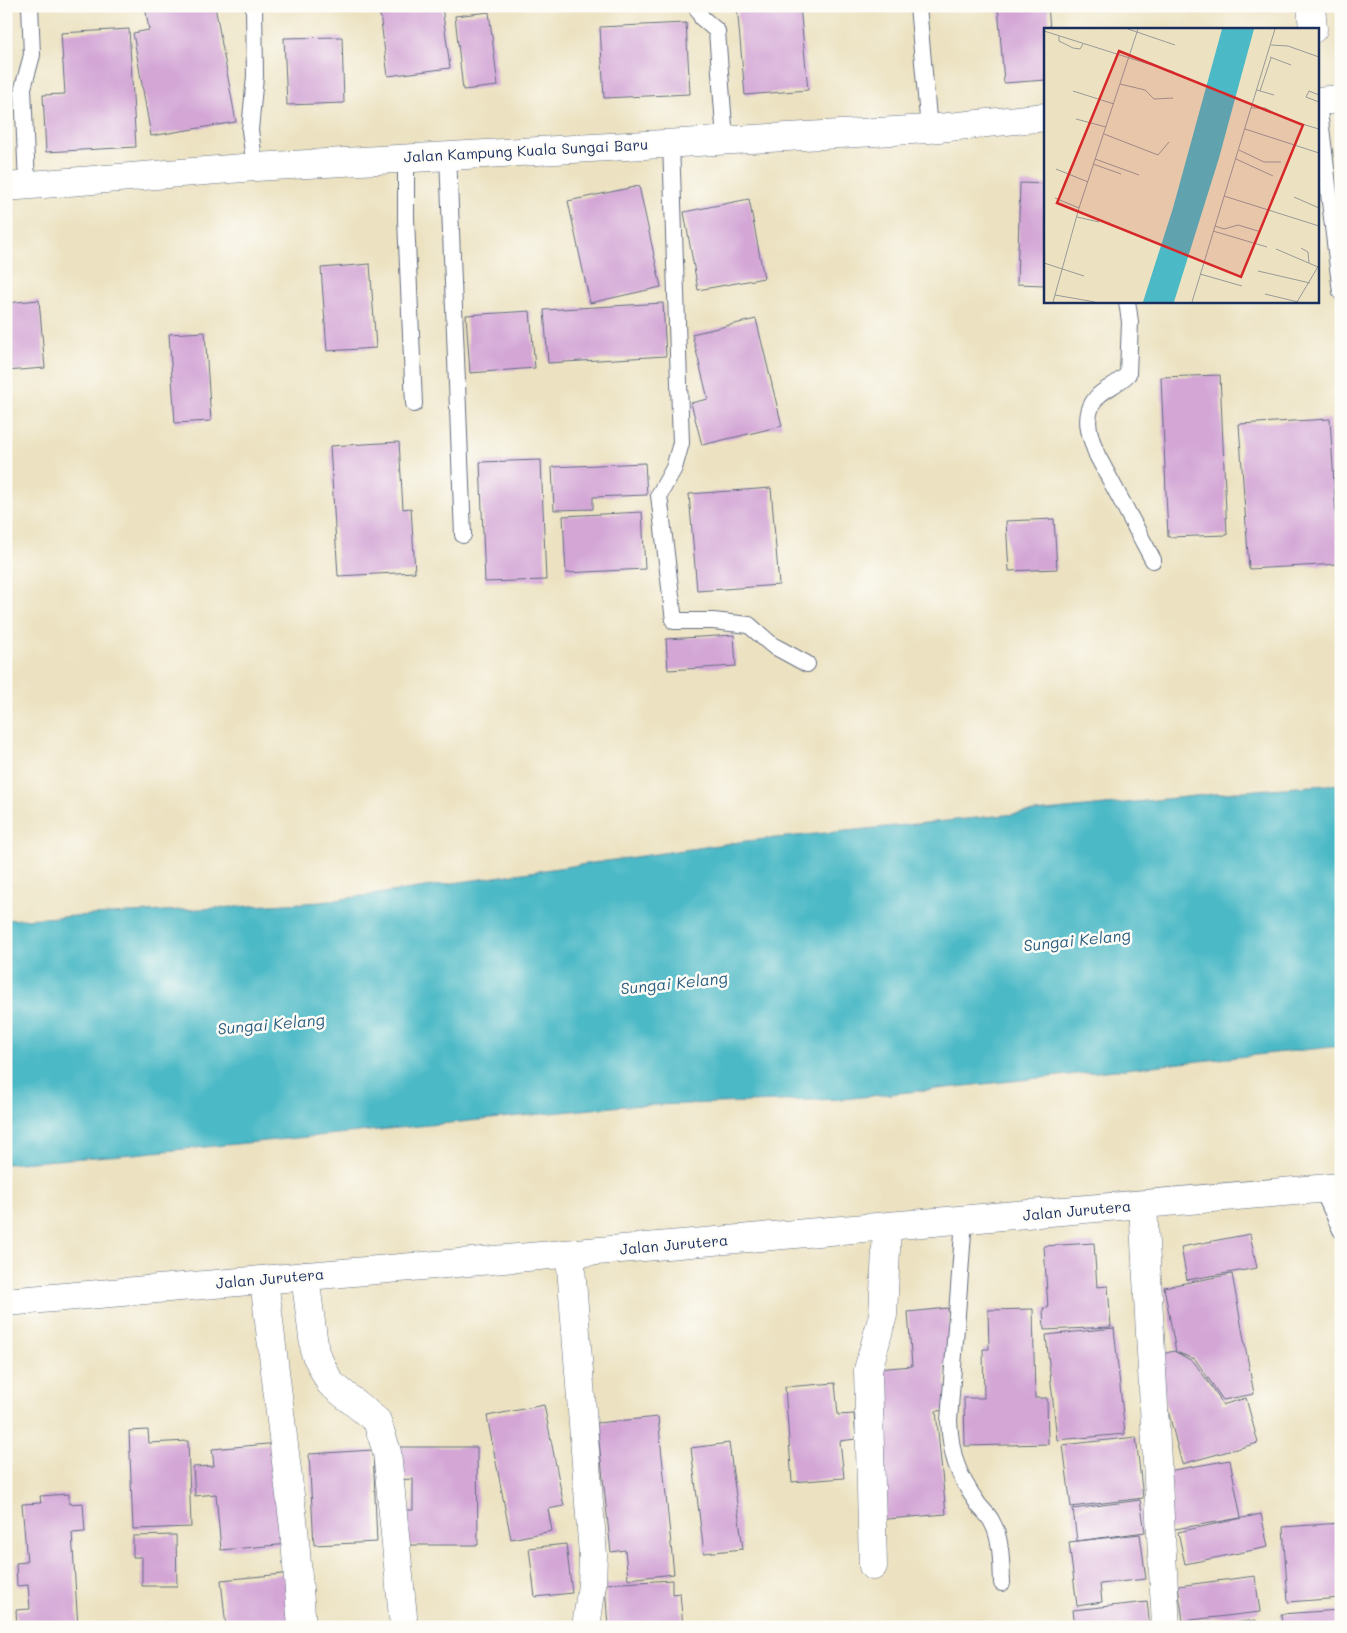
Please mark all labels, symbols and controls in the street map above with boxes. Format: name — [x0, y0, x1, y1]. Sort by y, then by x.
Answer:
inset map — [1044, 28, 1320, 302]
street label: Jalan Kampung Kuala Sungai Baru — [403, 134, 649, 166]
water label: Sungai Kelang — [1022, 923, 1132, 956]
water label: Sungai Kelang — [619, 966, 729, 999]
water label: Sungai Kelang — [216, 1008, 325, 1039]
street label: Jalan Jurutera — [1022, 1195, 1132, 1225]
street label: Jalan Jurutera — [619, 1229, 729, 1259]
street label: Jalan Jurutera — [215, 1263, 325, 1293]

